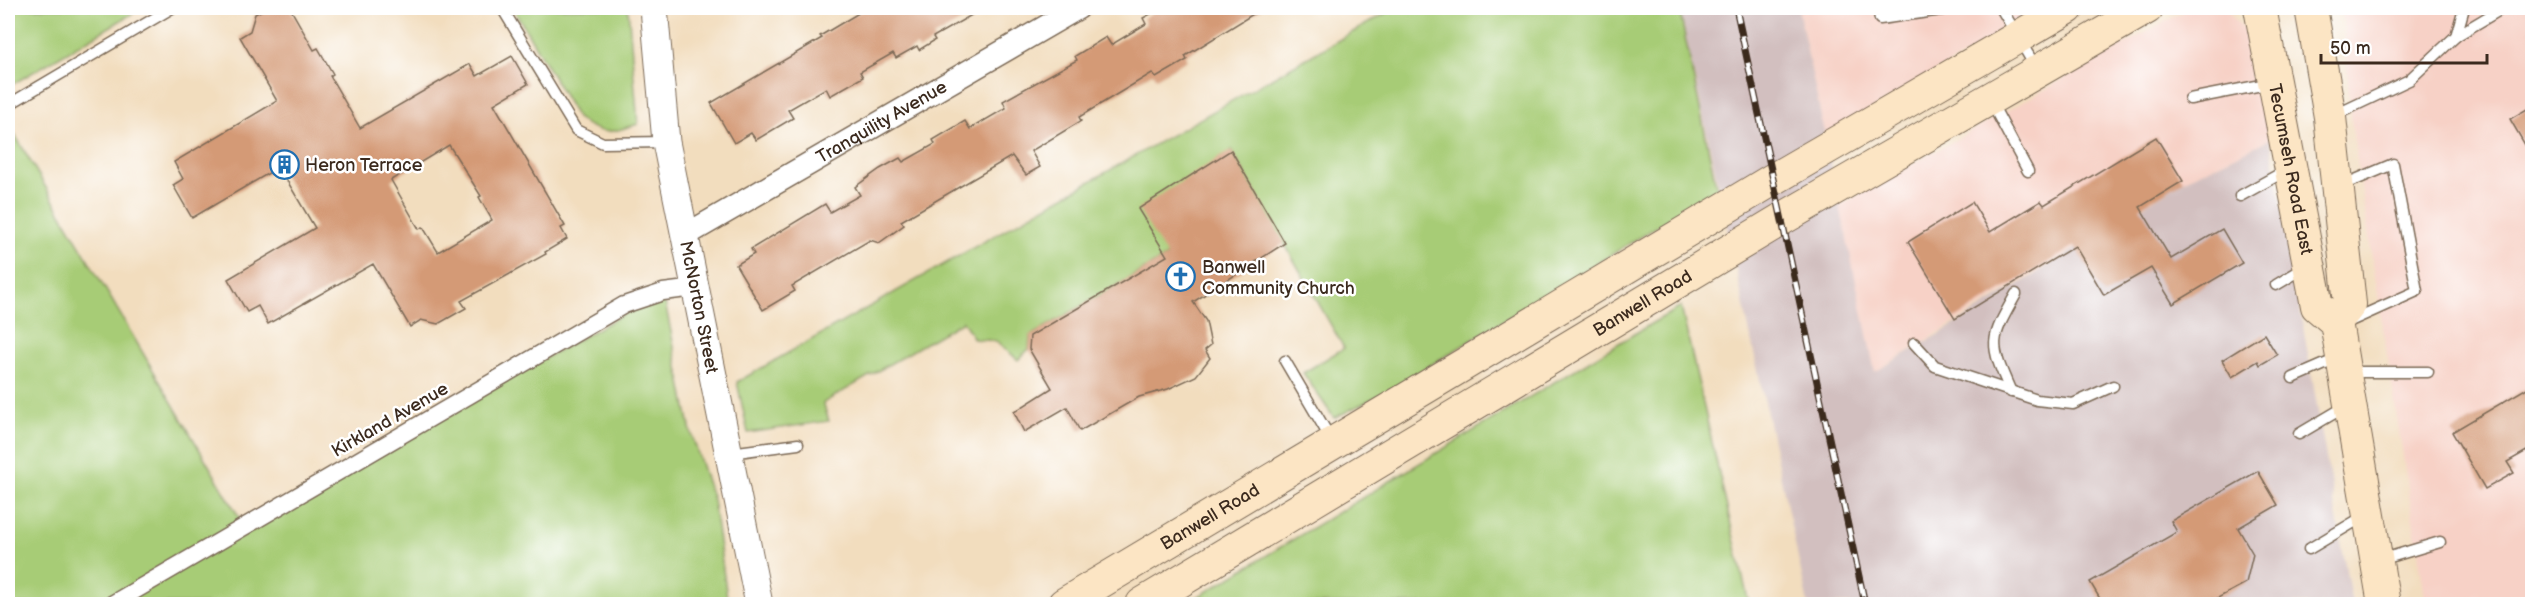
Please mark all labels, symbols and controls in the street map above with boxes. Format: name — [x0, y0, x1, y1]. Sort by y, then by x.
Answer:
scale bar — [2321, 27, 2488, 65]
text: 50 m — [2330, 38, 2371, 59]
street label: Tranquility Avenue — [813, 76, 951, 168]
street label: Tecumseh Road East — [2264, 82, 2318, 257]
building icon: Heron Terrace — [268, 149, 300, 181]
place label: Heron Terrace — [305, 155, 423, 176]
street label: McNorton Street — [676, 239, 723, 376]
place label: Banwell Community Church — [1202, 257, 1355, 299]
church icon: Banwell Community Church — [1165, 261, 1197, 293]
street label: Banwell Road — [1589, 265, 1696, 341]
street label: Kirkland Avenue — [328, 378, 452, 462]
street label: Banwell Road — [1157, 479, 1263, 554]

